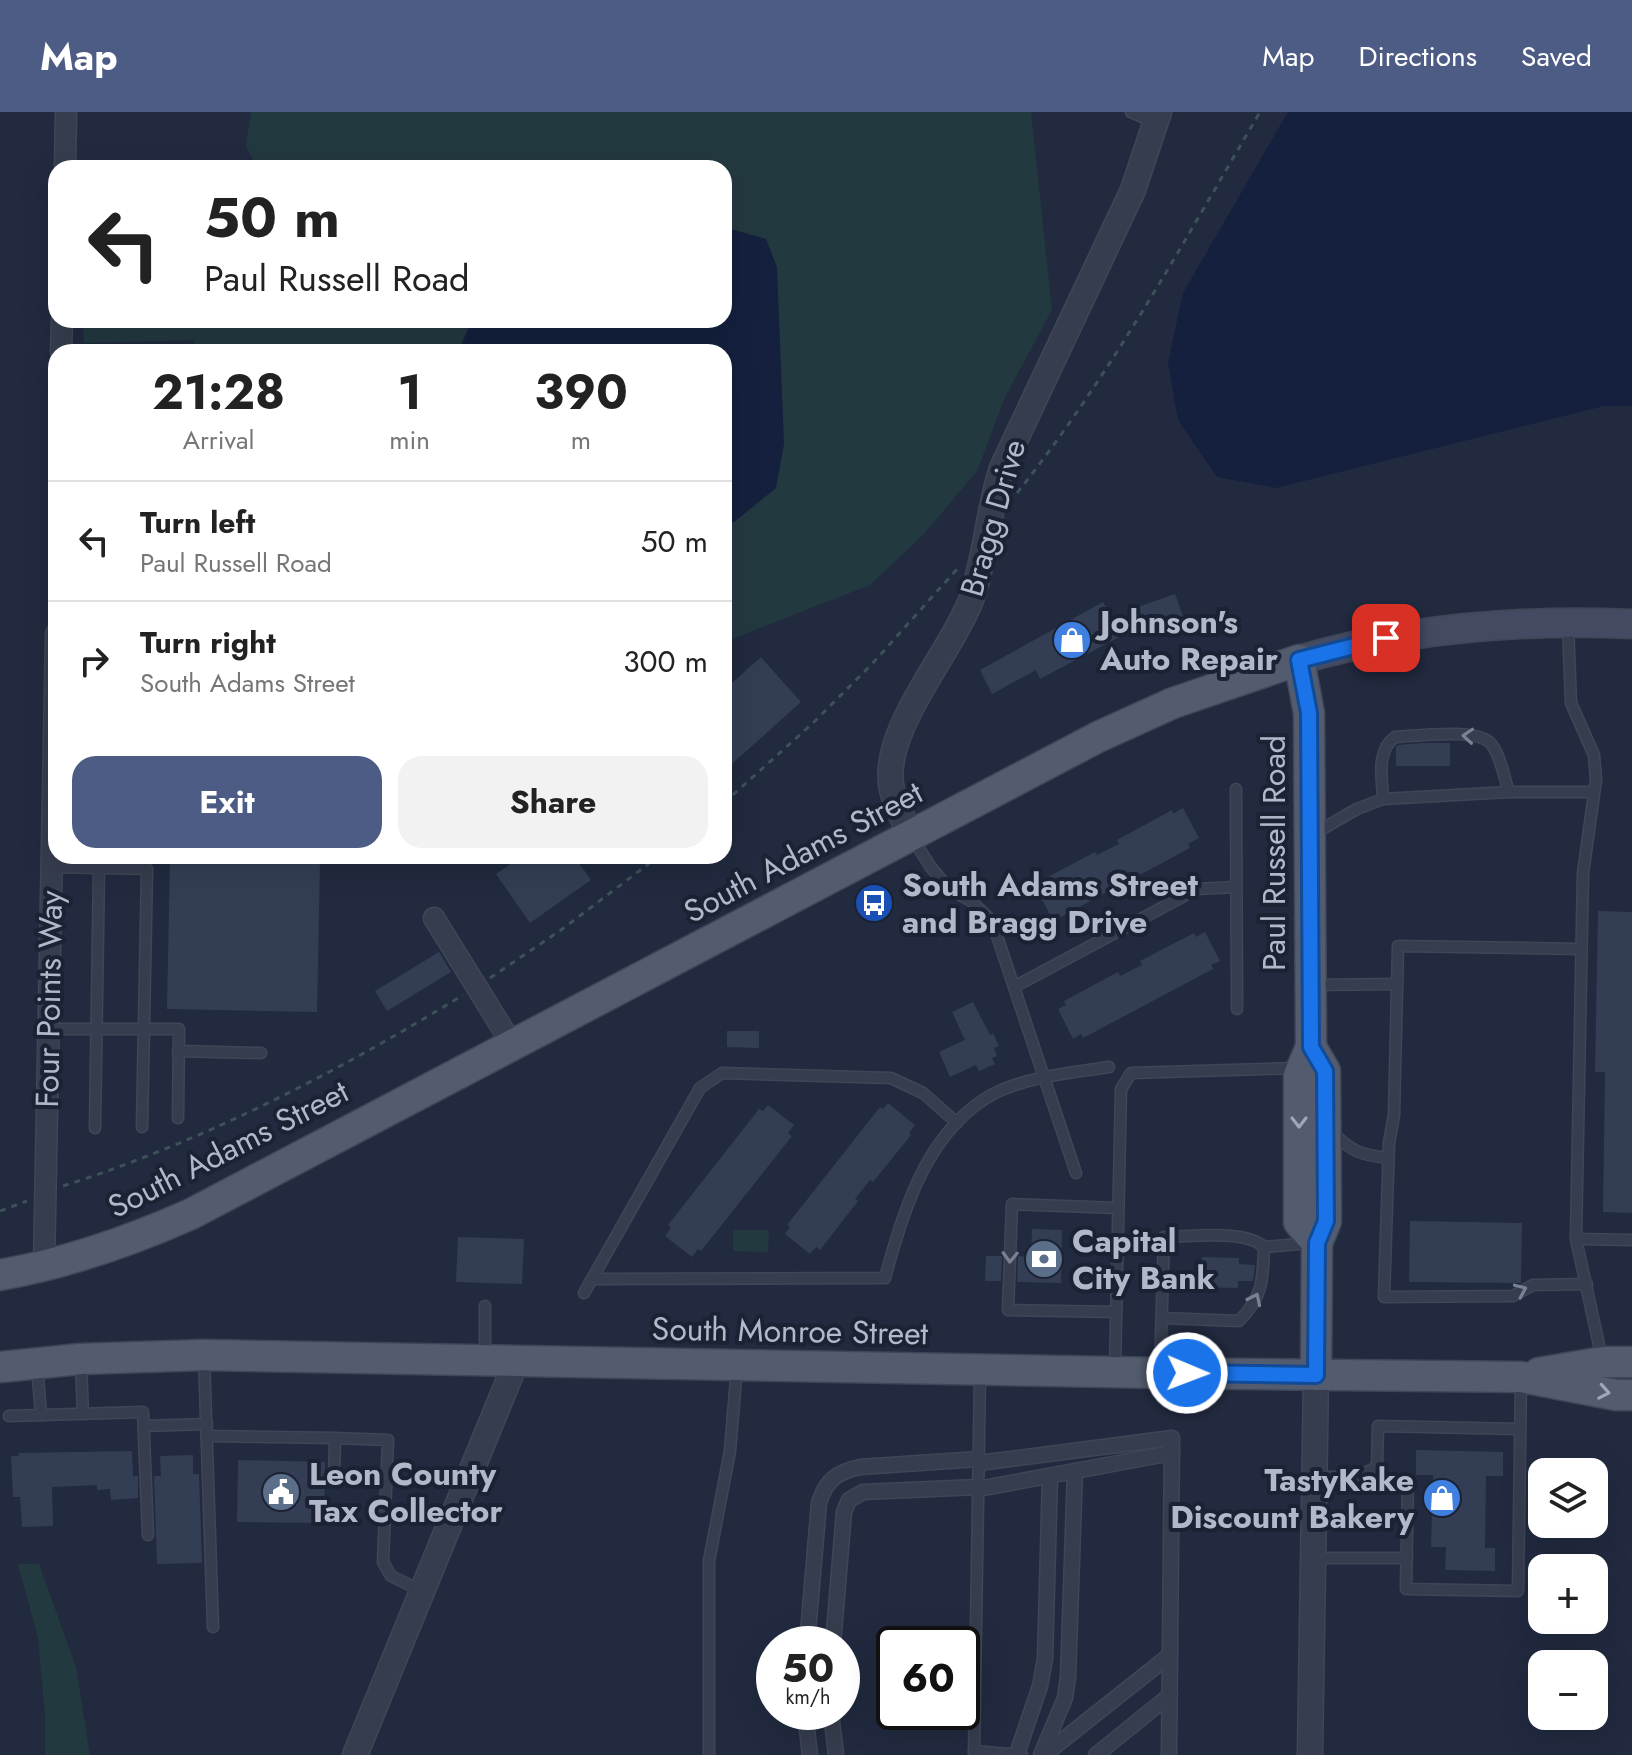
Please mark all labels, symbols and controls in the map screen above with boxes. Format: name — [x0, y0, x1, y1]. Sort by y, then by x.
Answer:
text: Map — [40, 29, 118, 84]
text: Map — [1262, 36, 1314, 77]
text: Directions — [1358, 36, 1477, 77]
text: Saved — [1521, 36, 1592, 77]
text: 50 m — [204, 177, 340, 258]
icon: left — [72, 192, 176, 296]
text: Paul Russell Road — [204, 252, 470, 304]
text: 21:28 — [152, 358, 285, 427]
text: 1 — [397, 358, 422, 427]
text: 390 — [534, 358, 628, 427]
text: Arrival — [183, 421, 254, 459]
text: min — [389, 421, 430, 459]
text: m — [571, 421, 591, 459]
street label: Bragg Drive — [949, 434, 1037, 602]
text: Turn left — [140, 501, 255, 544]
icon: left — [72, 519, 116, 563]
text: 50 m — [641, 520, 708, 563]
text: Paul Russell Road — [140, 544, 332, 582]
place label: Johnson's Auto Repair — [1094, 599, 1278, 682]
pin — [1352, 604, 1420, 672]
icon: arrive — [1364, 616, 1408, 660]
shop icon: Johnson's Auto Repair — [1051, 619, 1093, 661]
text: Turn right — [140, 621, 276, 664]
icon: right — [72, 639, 116, 683]
text: 300 m — [623, 640, 708, 683]
text: South Adams Street — [140, 664, 355, 702]
one-way arrow — [1461, 728, 1474, 745]
street label: Paul Russell Road — [1251, 735, 1297, 971]
button: Exit — [72, 756, 382, 848]
button: Share — [398, 756, 708, 848]
street label: South Adams Street — [675, 769, 931, 934]
place label: South Adams Street and Bragg Drive — [902, 862, 1199, 945]
bus stop icon: South Adams Street and Bragg Drive — [853, 882, 895, 924]
street label: Four Points Way — [24, 889, 74, 1108]
street label: South Adams Street — [100, 1068, 357, 1230]
one-way arrow — [1290, 1116, 1308, 1129]
place label: Capital City Bank — [1072, 1218, 1216, 1301]
bank icon: Capital City Bank — [1023, 1238, 1065, 1280]
one-way arrow — [1001, 1251, 1019, 1264]
one-way arrow — [1512, 1284, 1527, 1300]
one-way arrow — [1245, 1292, 1261, 1307]
street label: South Monroe Street — [651, 1306, 929, 1356]
position arrow — [1145, 1331, 1229, 1415]
one-way arrow — [1597, 1383, 1611, 1400]
place label: Leon County Tax Collector — [309, 1451, 503, 1534]
place label: TastyKake Discount Bakery — [1170, 1457, 1414, 1540]
map controls — [1528, 1458, 1608, 1730]
button: layers — [1528, 1458, 1608, 1538]
public building icon: Leon County Tax Collector — [260, 1471, 302, 1513]
shop icon: TastyKake Discount Bakery — [1421, 1477, 1463, 1519]
button: + — [1528, 1554, 1608, 1634]
speed limit sign: 60 — [876, 1626, 980, 1730]
text: 50 — [782, 1639, 834, 1697]
button: − — [1528, 1650, 1608, 1730]
text: km/h — [785, 1683, 831, 1712]

